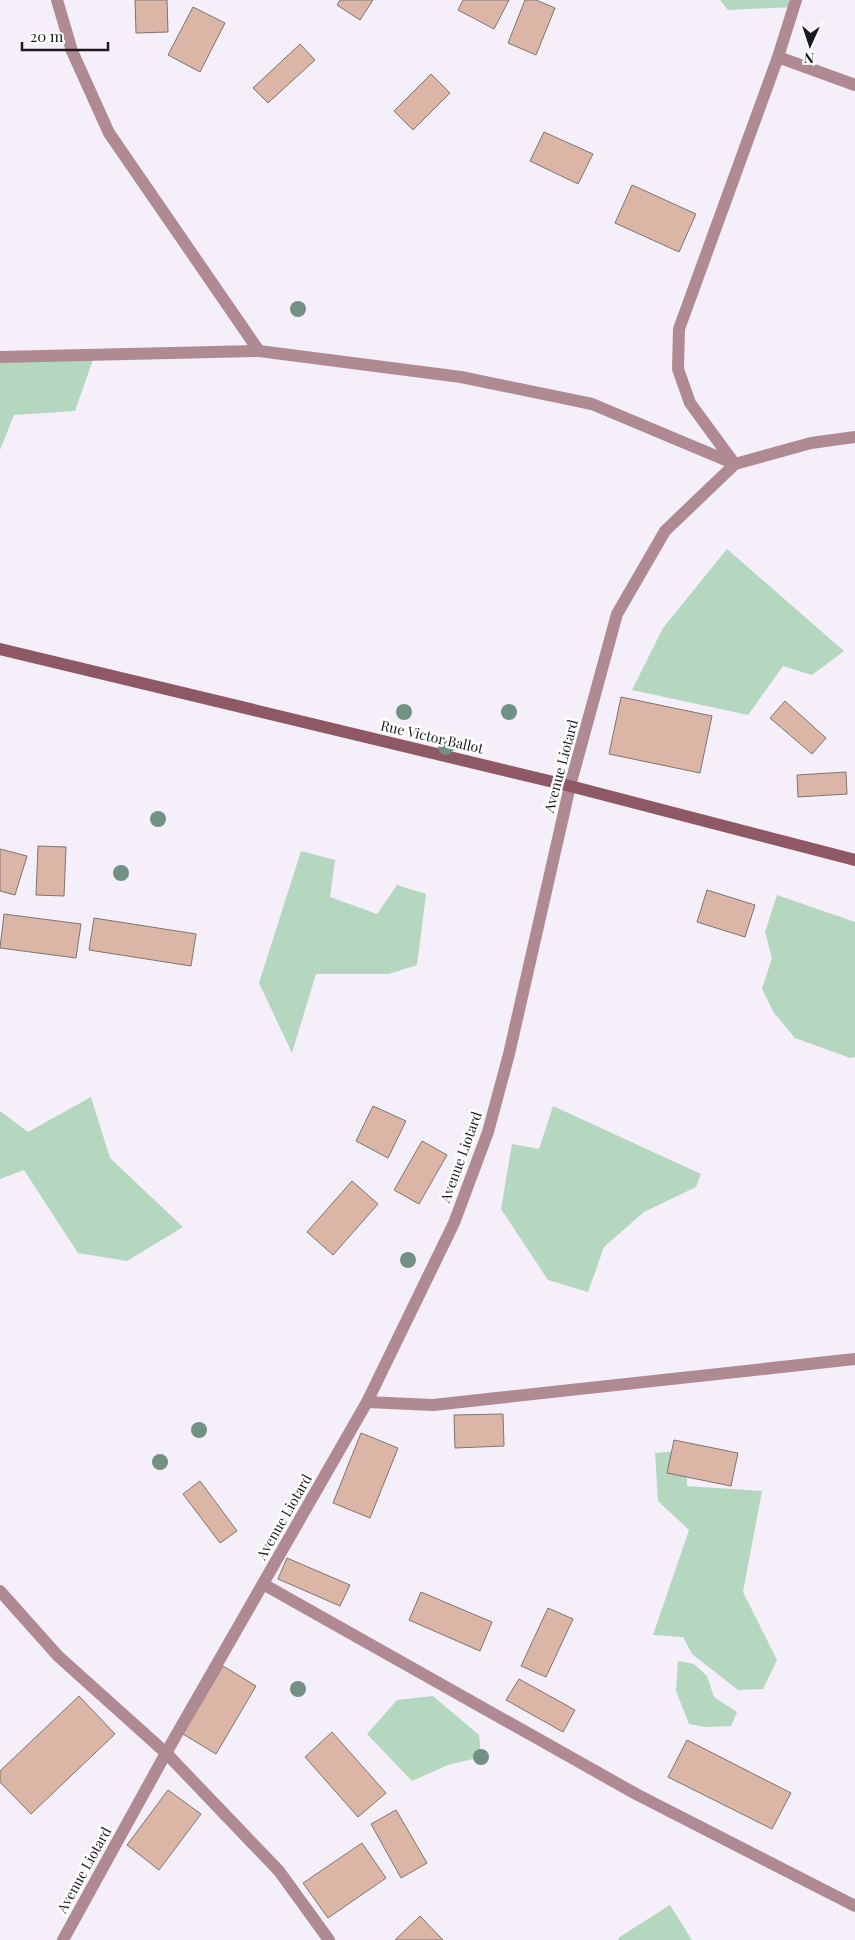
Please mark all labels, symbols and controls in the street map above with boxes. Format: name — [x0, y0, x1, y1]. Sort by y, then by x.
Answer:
scale bar — [22, 20, 109, 52]
north arrow — [785, 20, 835, 70]
text: 20 m — [30, 26, 64, 46]
text: N — [804, 49, 815, 68]
street label: Rue Victor Ballot — [379, 715, 486, 758]
street label: Avenue Liotard — [539, 717, 582, 816]
street label: Avenue Liotard — [435, 1109, 486, 1206]
street label: Avenue Liotard — [251, 1471, 316, 1564]
street label: Avenue Liotard — [52, 1823, 115, 1917]

